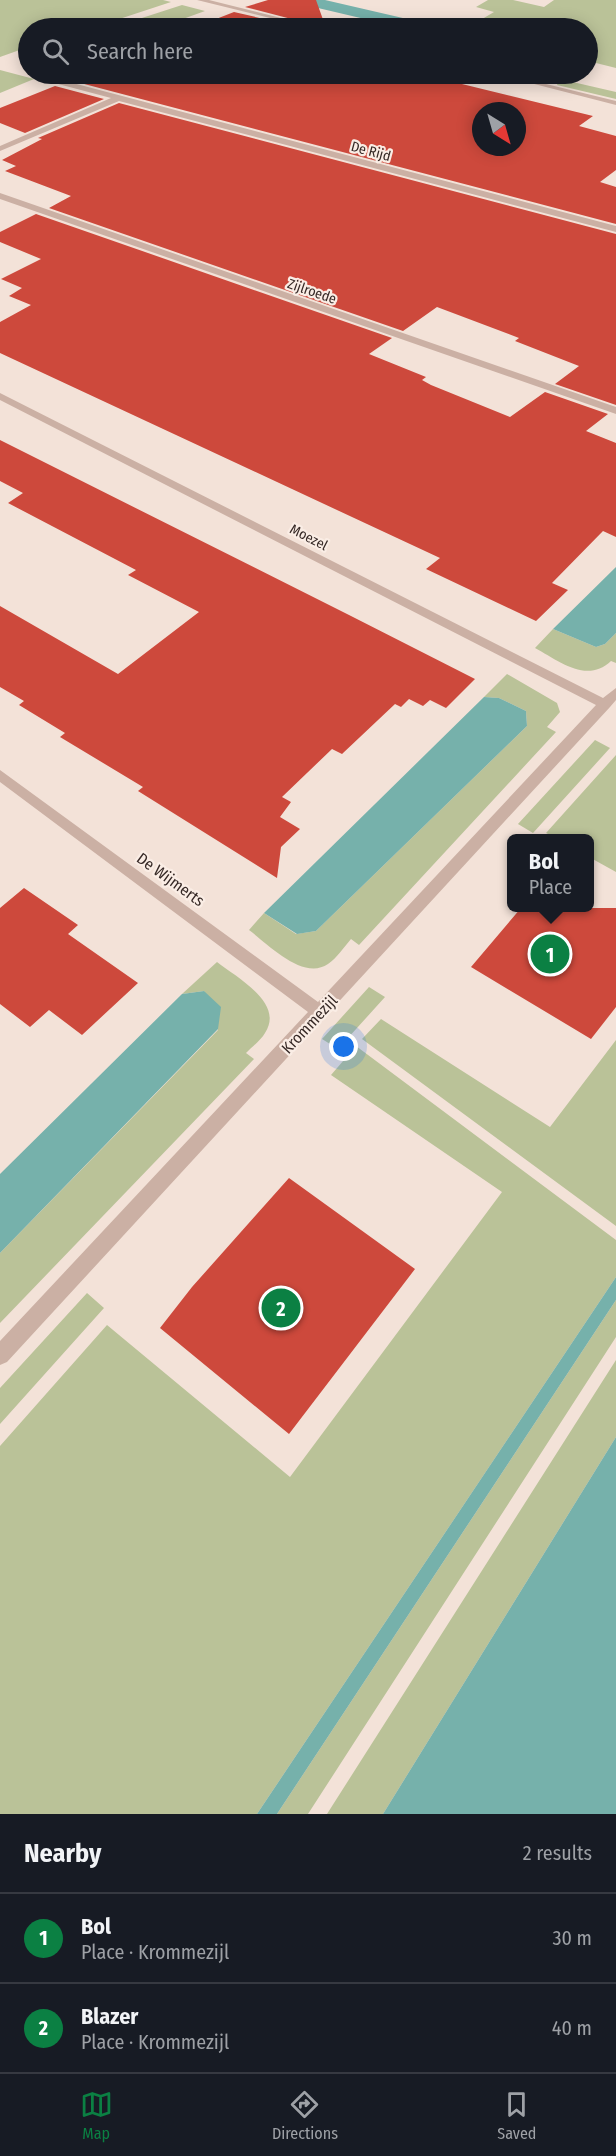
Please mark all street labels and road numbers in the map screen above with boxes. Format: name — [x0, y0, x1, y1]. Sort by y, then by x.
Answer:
street label: De Rijd — [349, 138, 393, 165]
street label: Zijlroede — [285, 275, 339, 308]
street label: Moezel — [287, 521, 331, 554]
street label: De Wijmerts — [133, 849, 208, 910]
street label: Krommezijl — [278, 991, 341, 1058]

